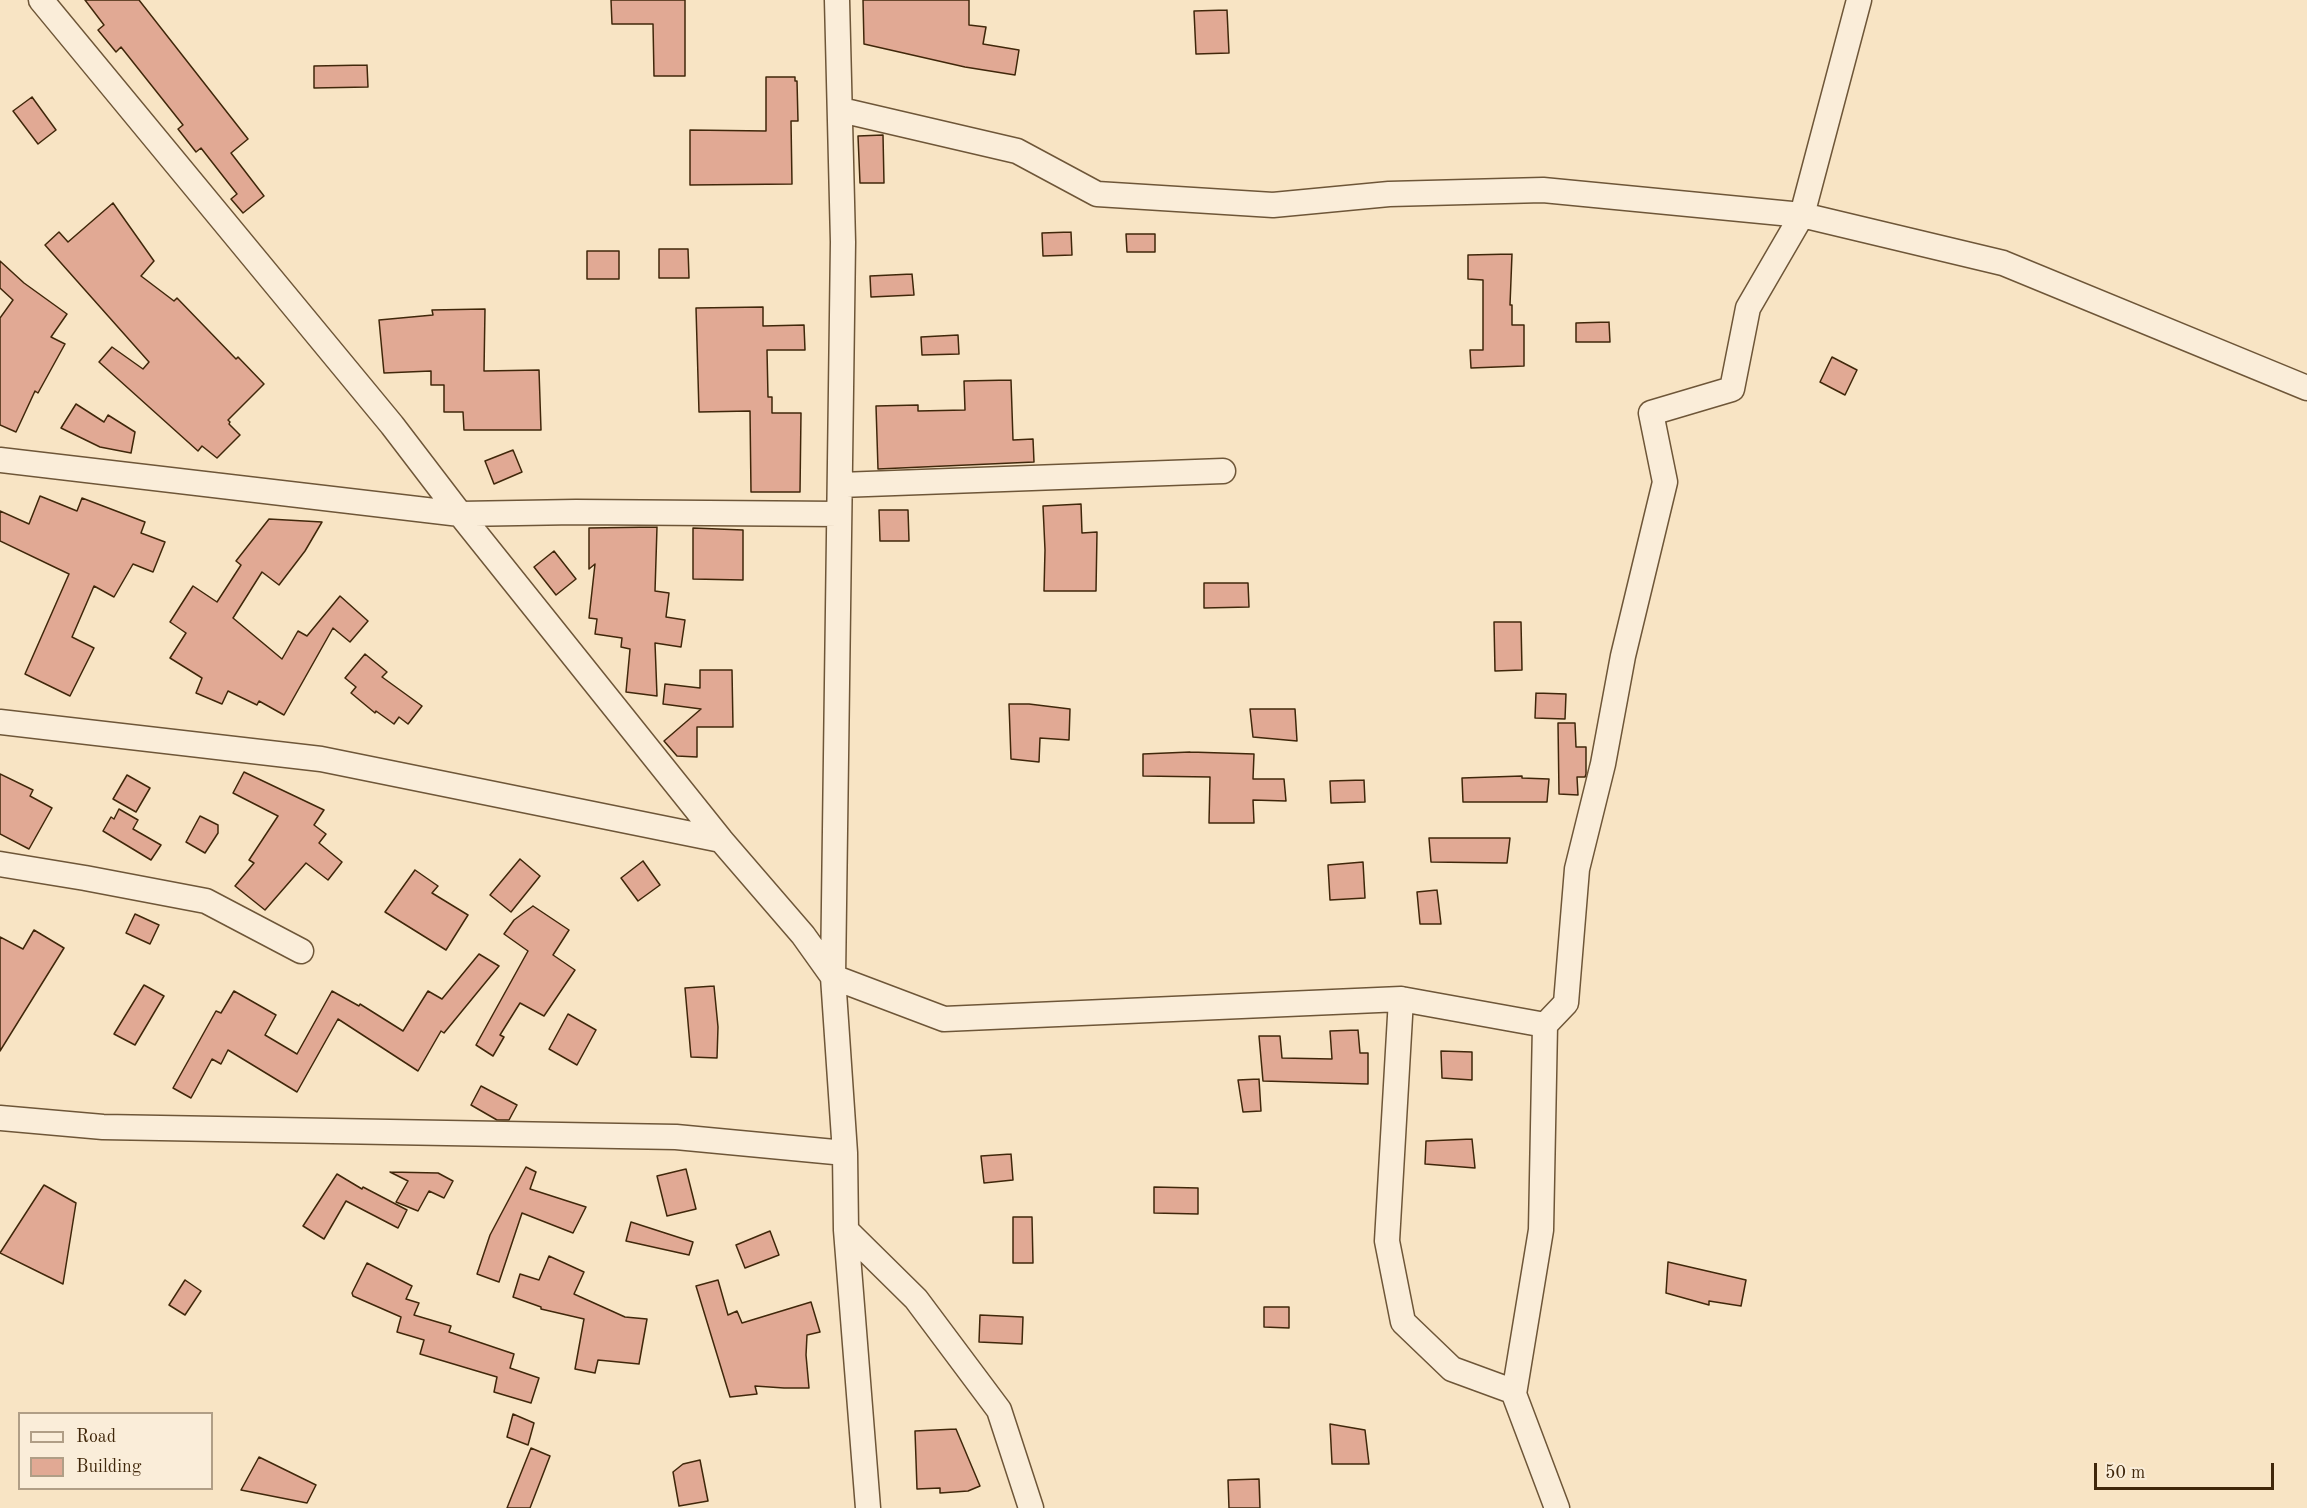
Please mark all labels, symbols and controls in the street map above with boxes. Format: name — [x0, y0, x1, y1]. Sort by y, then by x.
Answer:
legend — [18, 1412, 213, 1490]
text: Road — [76, 1428, 116, 1446]
scale bar — [2097, 1451, 2277, 1489]
text: Building — [76, 1458, 141, 1476]
text: 50 m — [2105, 1464, 2145, 1482]

